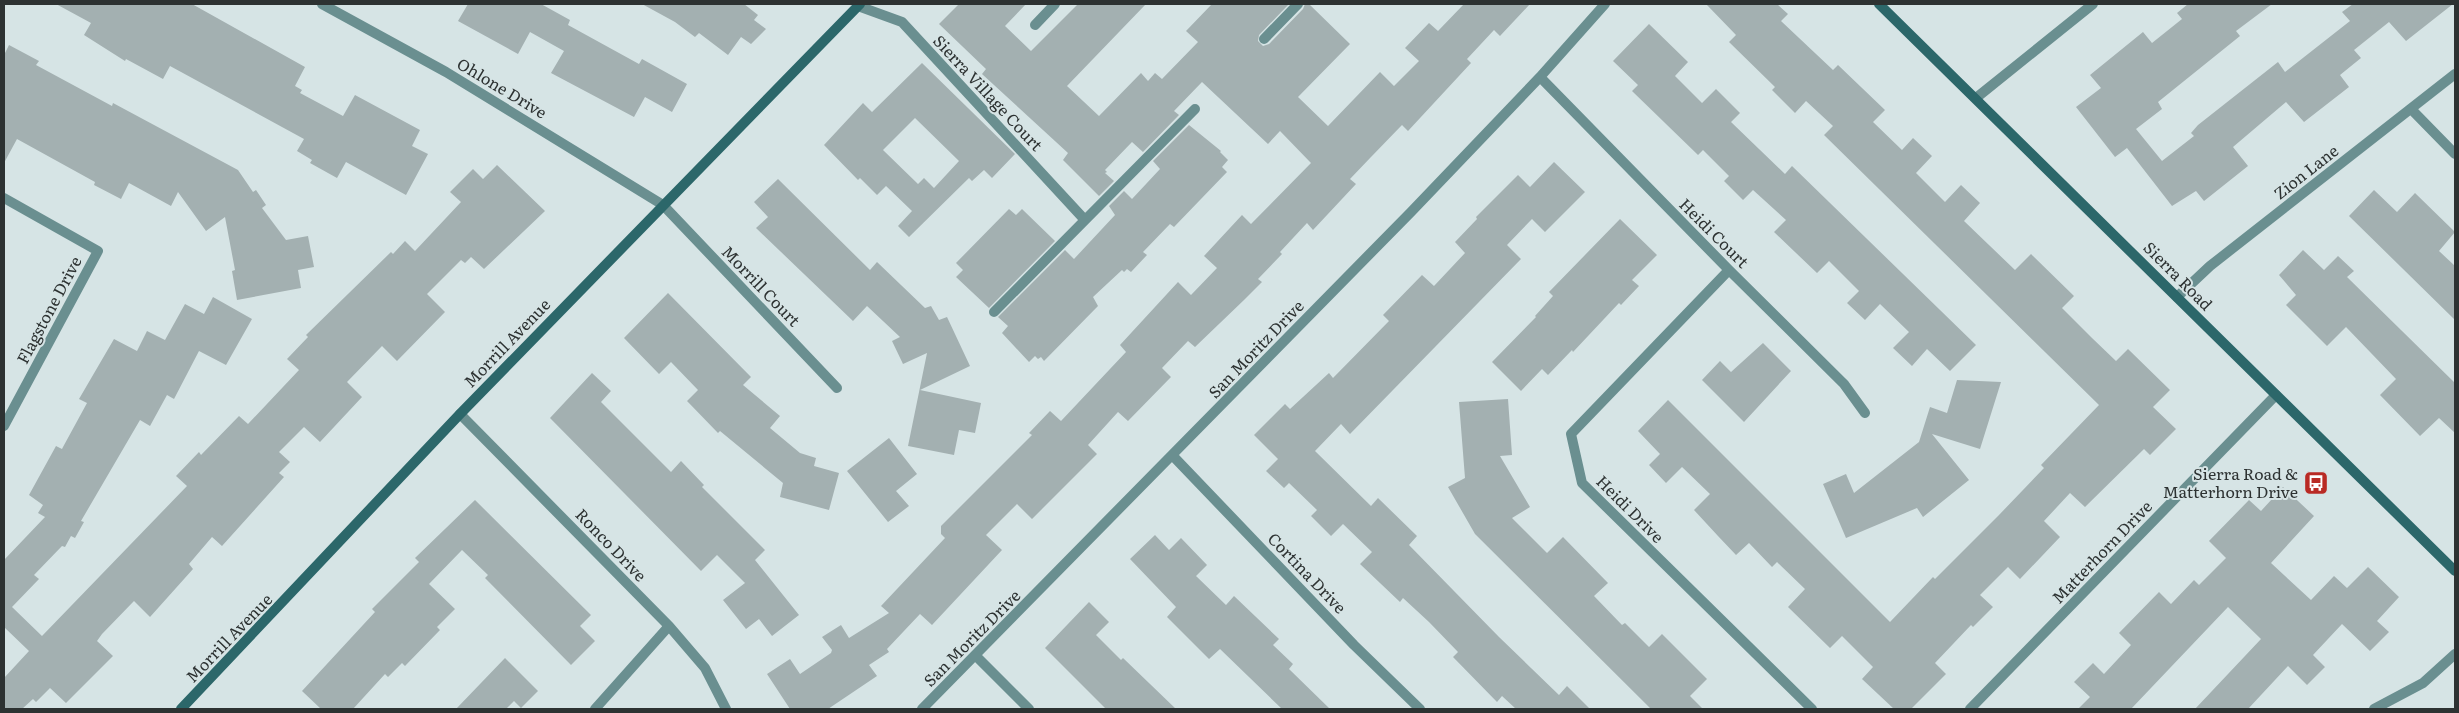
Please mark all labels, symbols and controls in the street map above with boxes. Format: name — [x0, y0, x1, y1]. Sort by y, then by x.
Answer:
street label: Sierra Village Court — [928, 29, 1049, 156]
street label: Ohlone Drive — [453, 51, 552, 123]
street label: Zion Lane — [2268, 138, 2343, 204]
street label: Heidi Court — [1674, 192, 1755, 273]
street label: Sierra Road — [2139, 235, 2219, 315]
street label: Morrill Court — [717, 240, 807, 331]
street label: Flagstone Drive — [10, 251, 87, 368]
street label: Morrill Avenue — [458, 292, 555, 392]
street label: San Moritz Drive — [1202, 294, 1309, 403]
place label: Sierra Road & Matterhorn Drive — [2163, 461, 2298, 503]
street label: Heidi Drive — [1591, 469, 1670, 548]
bus stop icon: Sierra Road & Matterhorn Drive — [2303, 470, 2329, 496]
street label: Matterhorn Drive — [2046, 494, 2157, 608]
street label: Ronco Drive — [571, 502, 653, 586]
street label: Cortina Drive — [1263, 526, 1353, 618]
street label: San Moritz Drive — [917, 583, 1025, 691]
street label: Morrill Avenue — [180, 587, 277, 687]

